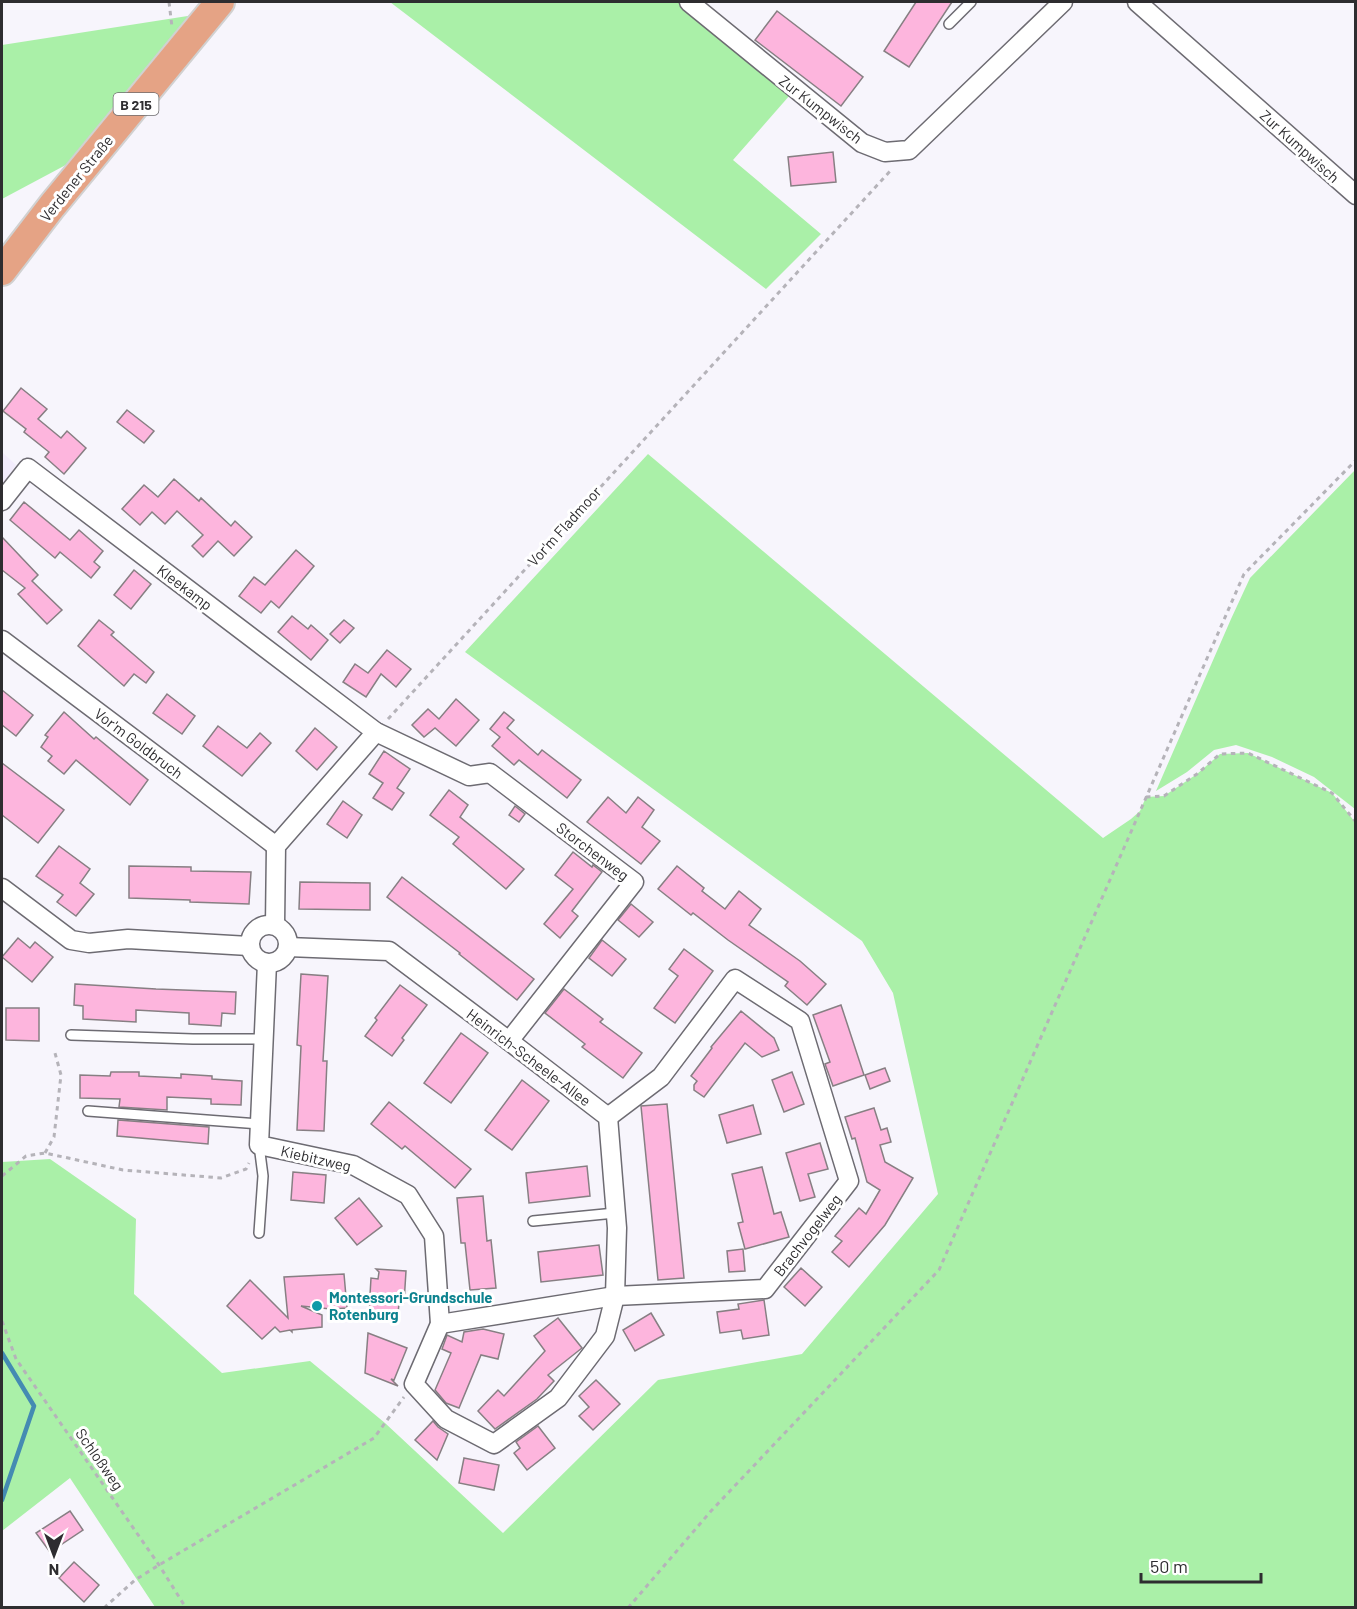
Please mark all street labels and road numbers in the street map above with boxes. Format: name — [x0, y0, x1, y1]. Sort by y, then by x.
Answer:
street label: Zur Kumpwisch — [776, 71, 866, 147]
road number: B 215 — [114, 93, 158, 115]
street label: Zur Kumpwisch — [1257, 106, 1343, 186]
street label: Verdener Straße — [36, 131, 116, 225]
street label: Vor'm Fladmoor — [523, 482, 605, 570]
street label: Kleekamp — [154, 560, 216, 614]
street label: Vor'm Goldbruch — [91, 704, 187, 782]
street label: Storchenweg — [553, 818, 633, 884]
street label: Heinrich-Scheele-Allee — [463, 1005, 595, 1109]
street label: Kiebitzweg — [279, 1141, 353, 1175]
street label: Brachvogelweg — [769, 1190, 845, 1280]
street label: Schloßweg — [72, 1425, 128, 1493]

